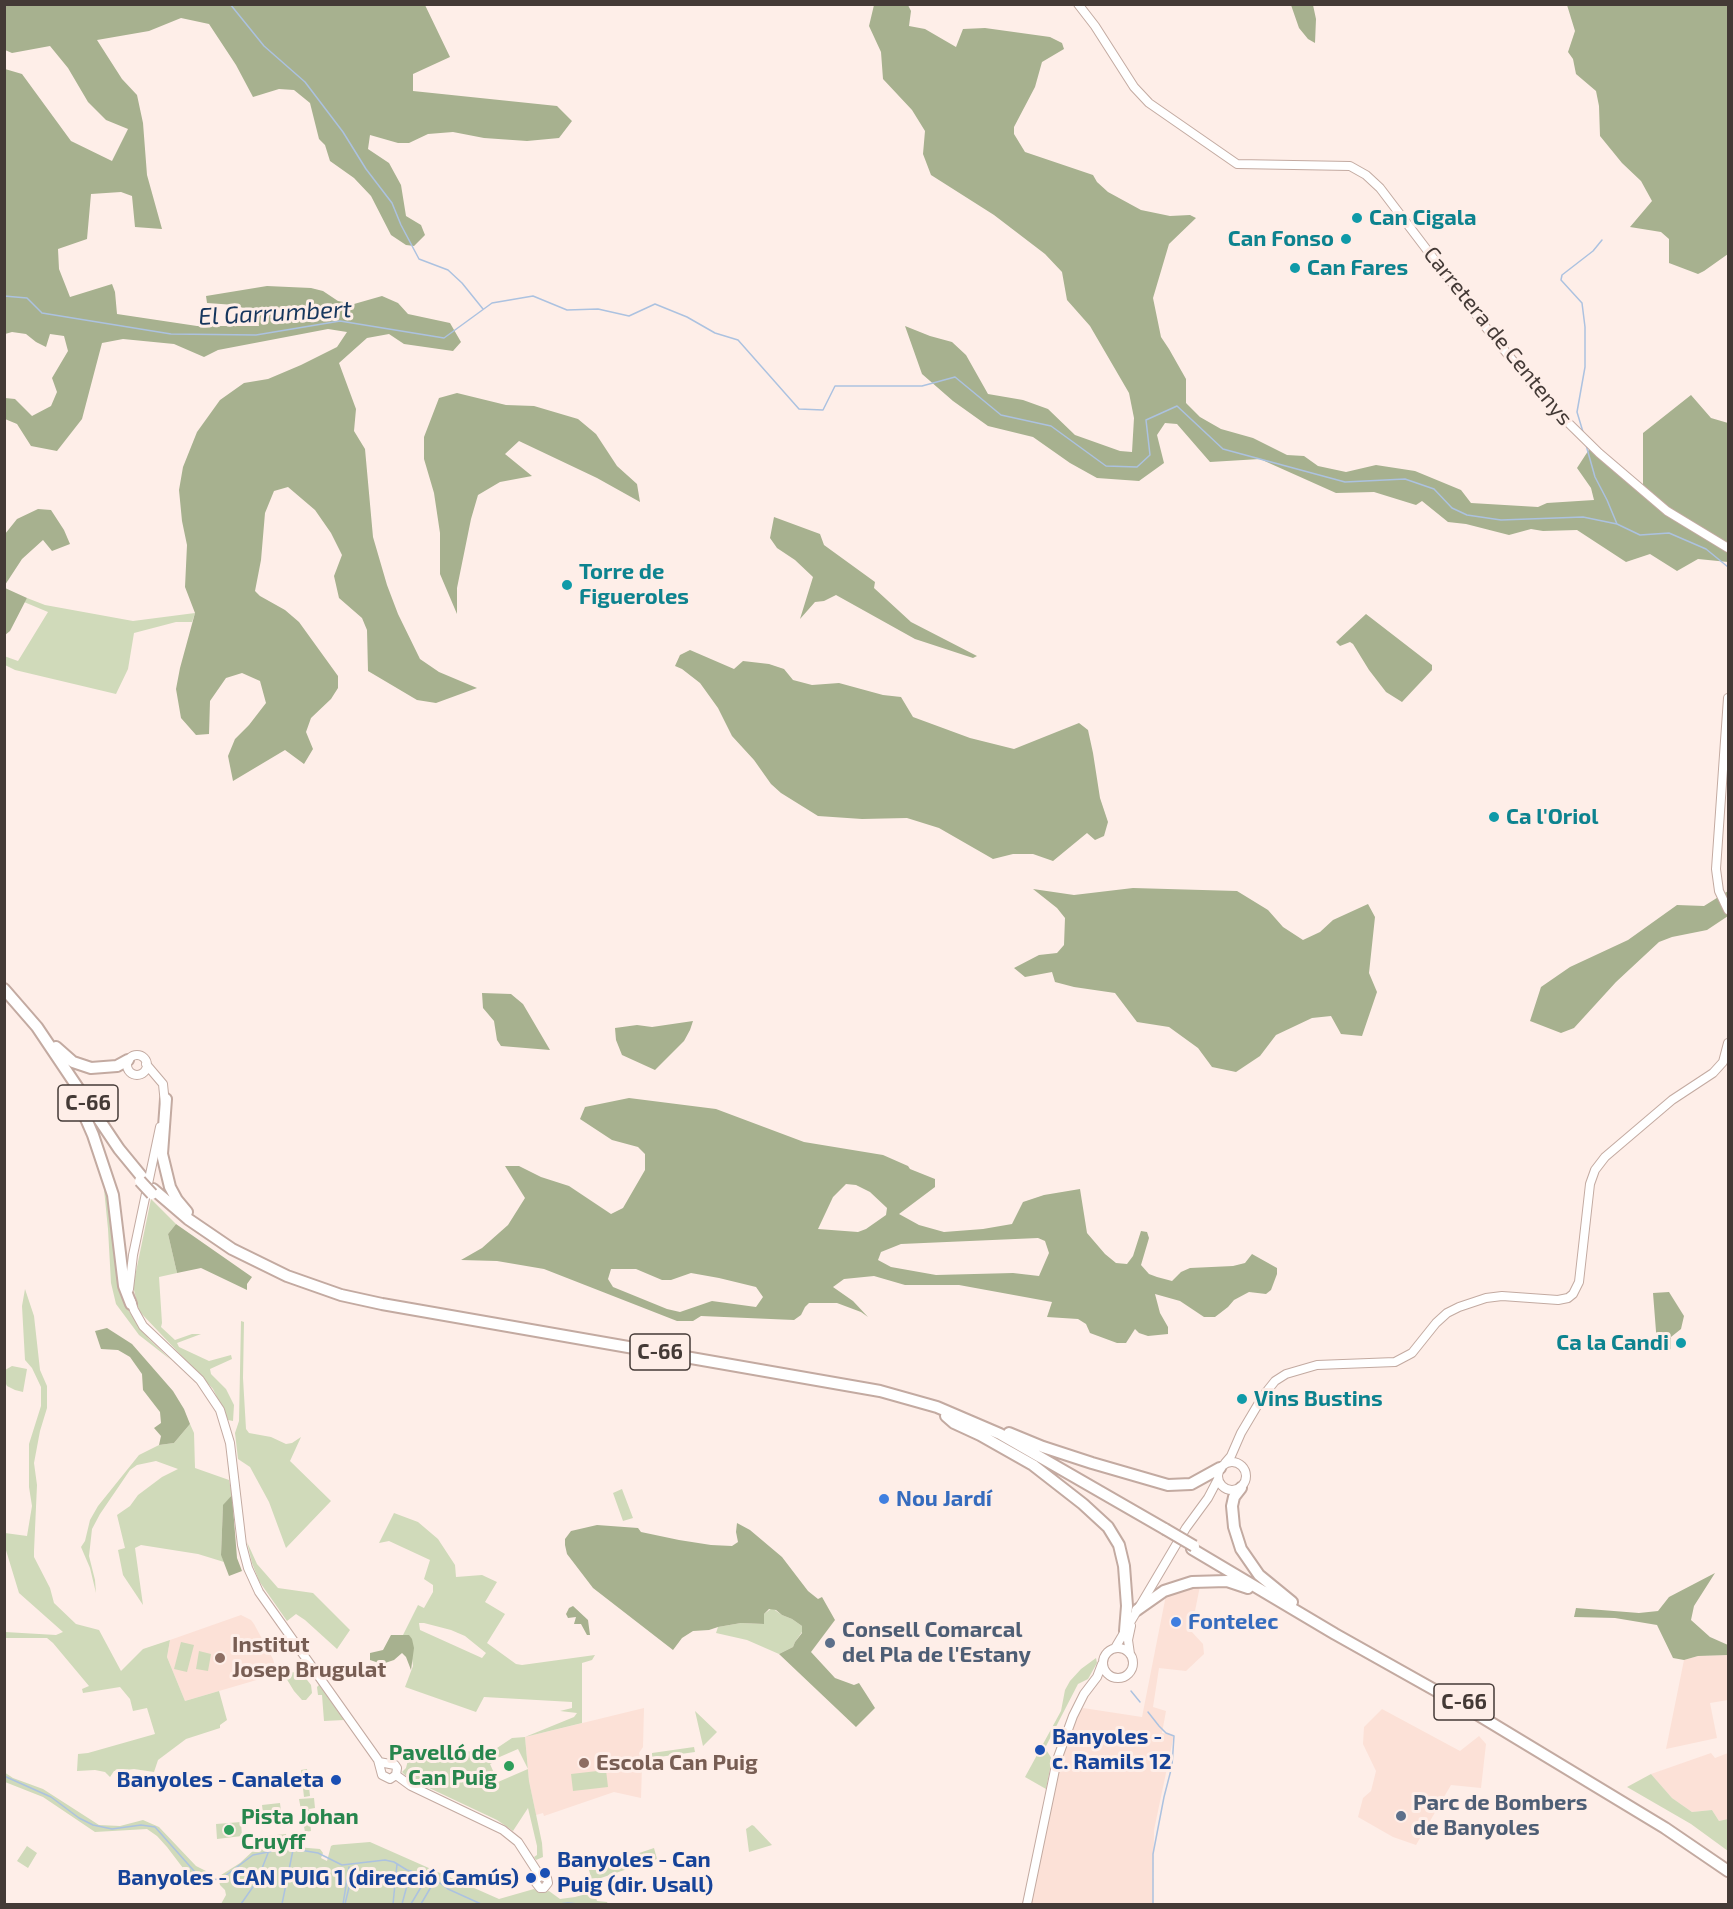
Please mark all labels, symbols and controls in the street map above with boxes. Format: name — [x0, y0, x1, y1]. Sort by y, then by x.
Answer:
place label: Can Cigala — [1369, 205, 1476, 231]
marker: Can Cigala — [1350, 211, 1364, 225]
place label: Can Fonso — [1228, 226, 1334, 252]
marker: Can Fonso — [1339, 232, 1353, 246]
street label: Carretera de Centenys — [1418, 241, 1578, 431]
place label: Can Fares — [1307, 255, 1408, 281]
marker: Can Fares — [1288, 261, 1302, 275]
water label: El Garrumbert — [198, 295, 352, 331]
place label: Torre de Figueroles — [579, 559, 689, 610]
marker: Torre de Figueroles — [560, 578, 574, 592]
place label: Ca l'Oriol — [1506, 804, 1599, 830]
marker: Ca l'Oriol — [1487, 810, 1501, 824]
road number: C-66 — [58, 1085, 118, 1121]
place label: Ca la Candi — [1556, 1330, 1669, 1356]
road number: C-66 — [630, 1334, 690, 1370]
marker: Ca la Candi — [1674, 1336, 1688, 1350]
place label: Vins Bustins — [1254, 1386, 1383, 1412]
marker: Vins Bustins — [1235, 1392, 1249, 1406]
place label: Nou Jardí — [896, 1486, 992, 1512]
marker: Nou Jardí — [877, 1492, 891, 1506]
place label: Fontelec — [1188, 1609, 1278, 1635]
marker: Fontelec — [1169, 1615, 1183, 1629]
place label: Consell Comarcal del Pla de l'Estany — [842, 1617, 1031, 1669]
place label: Institut Josep Brugulat — [232, 1632, 386, 1684]
marker: Consell Comarcal del Pla de l'Estany — [823, 1636, 837, 1650]
marker: Institut Josep Brugulat — [213, 1651, 227, 1665]
road number: C-66 — [1434, 1684, 1494, 1720]
place label: Banyoles - c. Ramils 12 — [1052, 1724, 1171, 1776]
place label: Pavelló de Can Puig — [389, 1740, 497, 1792]
marker: Banyoles - c. Ramils 12 — [1033, 1743, 1047, 1757]
place label: Escola Can Puig — [596, 1750, 758, 1776]
marker: Escola Can Puig — [577, 1756, 591, 1770]
marker: Pavelló de Can Puig — [502, 1759, 516, 1773]
place label: Banyoles - Canaleta — [117, 1767, 324, 1793]
marker: Banyoles - Canaleta — [329, 1773, 343, 1787]
place label: Parc de Bombers de Banyoles — [1413, 1790, 1587, 1842]
place label: Pista Johan Cruyff — [241, 1804, 359, 1856]
marker: Parc de Bombers de Banyoles — [1394, 1809, 1408, 1823]
marker: Pista Johan Cruyff — [222, 1823, 236, 1837]
place label: Banyoles - Can Puig (dir. Usall) — [557, 1847, 713, 1898]
place label: Banyoles - CAN PUIG 1 (direcció Camús) — [117, 1865, 519, 1891]
marker: Banyoles - Can Puig (dir. Usall) — [538, 1866, 552, 1880]
marker: Banyoles - CAN PUIG 1 (direcció Camús) — [524, 1871, 538, 1885]

